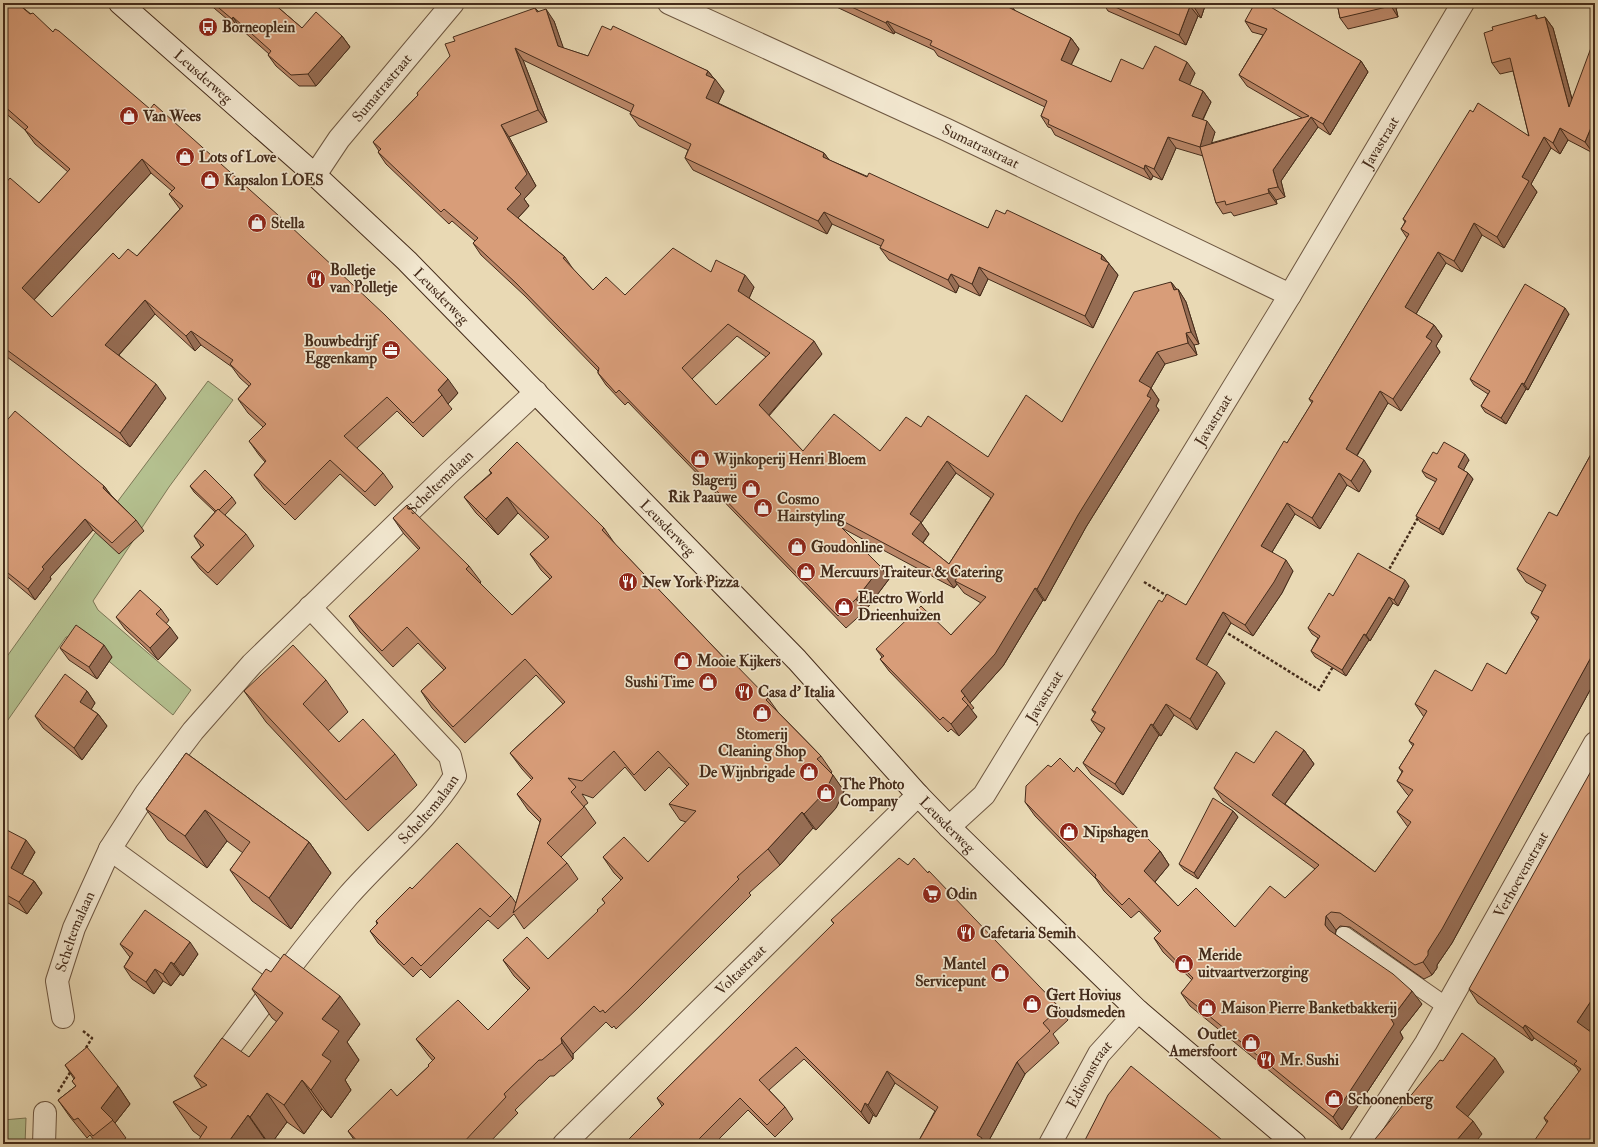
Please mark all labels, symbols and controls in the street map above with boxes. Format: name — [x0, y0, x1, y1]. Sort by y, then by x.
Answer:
bus stop icon: Borneoplein — [197, 16, 219, 38]
place label: Borneoplein — [222, 18, 295, 38]
street label: Leusderweg — [170, 45, 237, 108]
street label: Sumatrastraat — [348, 50, 416, 126]
shop icon: Van Wees — [118, 105, 140, 127]
place label: Van Wees — [142, 107, 201, 126]
street label: Javastraat — [1357, 113, 1403, 173]
street label: Sumatrastraat — [939, 120, 1022, 173]
shop icon: Lots of Love — [174, 146, 196, 168]
place label: Lots of Love — [199, 148, 277, 167]
shop icon: Kapsalon LOES — [199, 169, 221, 191]
place label: Kapsalon LOES — [224, 171, 323, 191]
shop icon: Stella — [246, 212, 268, 234]
place label: Stella — [271, 214, 305, 233]
place label: Bolletje van Polletje — [329, 261, 398, 297]
street label: Leusderweg — [409, 264, 474, 329]
restaurant icon: Bolletje van Polletje — [305, 268, 327, 290]
place label: Bouwbedrijf Eggenkamp — [304, 332, 380, 369]
office icon: Bouwbedrijf Eggenkamp — [380, 339, 402, 361]
street label: Javastraat — [1190, 391, 1237, 451]
street label: Scheltemalaan — [402, 446, 477, 519]
shop icon: Wijnkoperij Henri Bloem — [689, 448, 711, 470]
place label: Wijnkoperij Henri Bloem — [713, 450, 866, 470]
place label: Slagerij Rik Paauwe — [668, 471, 738, 507]
shop icon: Slagerij Rik Paauwe — [740, 478, 762, 500]
place label: Cosmo Hairstyling — [777, 490, 845, 527]
street label: Leusderweg — [636, 495, 700, 561]
shop icon: Cosmo Hairstyling — [752, 497, 774, 519]
shop icon: Goudonline — [786, 536, 808, 558]
place label: Goudonline — [811, 538, 884, 557]
shop icon: Mercuurs Traiteur & Catering — [795, 561, 817, 583]
place label: Mercuurs Traiteur & Catering — [819, 563, 1004, 583]
restaurant icon: New York Pizza — [617, 571, 639, 593]
place label: New York Pizza — [641, 573, 740, 592]
place label: Electro World Drieenhuizen — [858, 589, 944, 625]
shop icon: Electro World Drieenhuizen — [833, 596, 855, 618]
shop icon: Mooie Kijkers — [672, 650, 694, 672]
place label: Mooie Kijkers — [696, 652, 781, 671]
street label: Javastraat — [1021, 667, 1067, 727]
shop icon: Sushi Time — [697, 671, 719, 693]
place label: Sushi Time — [625, 673, 695, 692]
restaurant icon: Casa d' Italia — [733, 681, 755, 703]
place label: Casa d' Italia — [758, 683, 836, 702]
shop icon: Stomerij Cleaning Shop — [751, 702, 773, 724]
place label: Stomerij Cleaning Shop — [718, 725, 807, 762]
shop icon: De Wijnbrigade — [798, 761, 820, 783]
place label: De Wijnbrigade — [699, 763, 796, 783]
street label: Scheltemalaan — [394, 771, 463, 848]
place label: The Photo Company — [839, 775, 905, 812]
shop icon: The Photo Company — [815, 782, 837, 804]
street label: Leusderweg — [915, 793, 980, 857]
shop icon: Nipshagen — [1058, 821, 1080, 843]
place label: Nipshagen — [1082, 823, 1149, 843]
street label: Verhoevenstraat — [1489, 828, 1553, 921]
supermarket icon: Odin — [921, 883, 943, 905]
place label: Odin — [946, 885, 978, 904]
street label: Scheltemalaan — [51, 888, 99, 974]
restaurant icon: Cafetaria Semih — [955, 922, 977, 944]
place label: Cafetaria Semih — [980, 924, 1076, 943]
street label: Voltastraat — [711, 941, 770, 999]
place label: Meride uitvaartverzorging — [1197, 946, 1309, 983]
shop icon: Meride uitvaartverzorging — [1173, 953, 1195, 975]
place label: Mantel Servicepunt — [915, 955, 986, 992]
shop icon: Mantel Servicepunt — [989, 962, 1011, 984]
place label: Gert Hovius Goudsmeden — [1046, 986, 1126, 1022]
shop icon: Gert Hovius Goudsmeden — [1021, 993, 1043, 1015]
shop icon: Maison Pierre Banketbakkerij — [1196, 997, 1218, 1019]
place label: Maison Pierre Banketbakkerij — [1220, 999, 1397, 1018]
place label: Outlet Amersfoort — [1168, 1025, 1237, 1061]
shop icon: Outlet Amersfoort — [1240, 1032, 1262, 1054]
street label: Edisonstraat — [1062, 1036, 1116, 1111]
restaurant icon: Mr. Sushi — [1255, 1049, 1277, 1071]
place label: Mr. Sushi — [1279, 1051, 1339, 1070]
shop icon: Schoonenberg — [1323, 1088, 1345, 1110]
place label: Schoonenberg — [1348, 1090, 1434, 1110]

